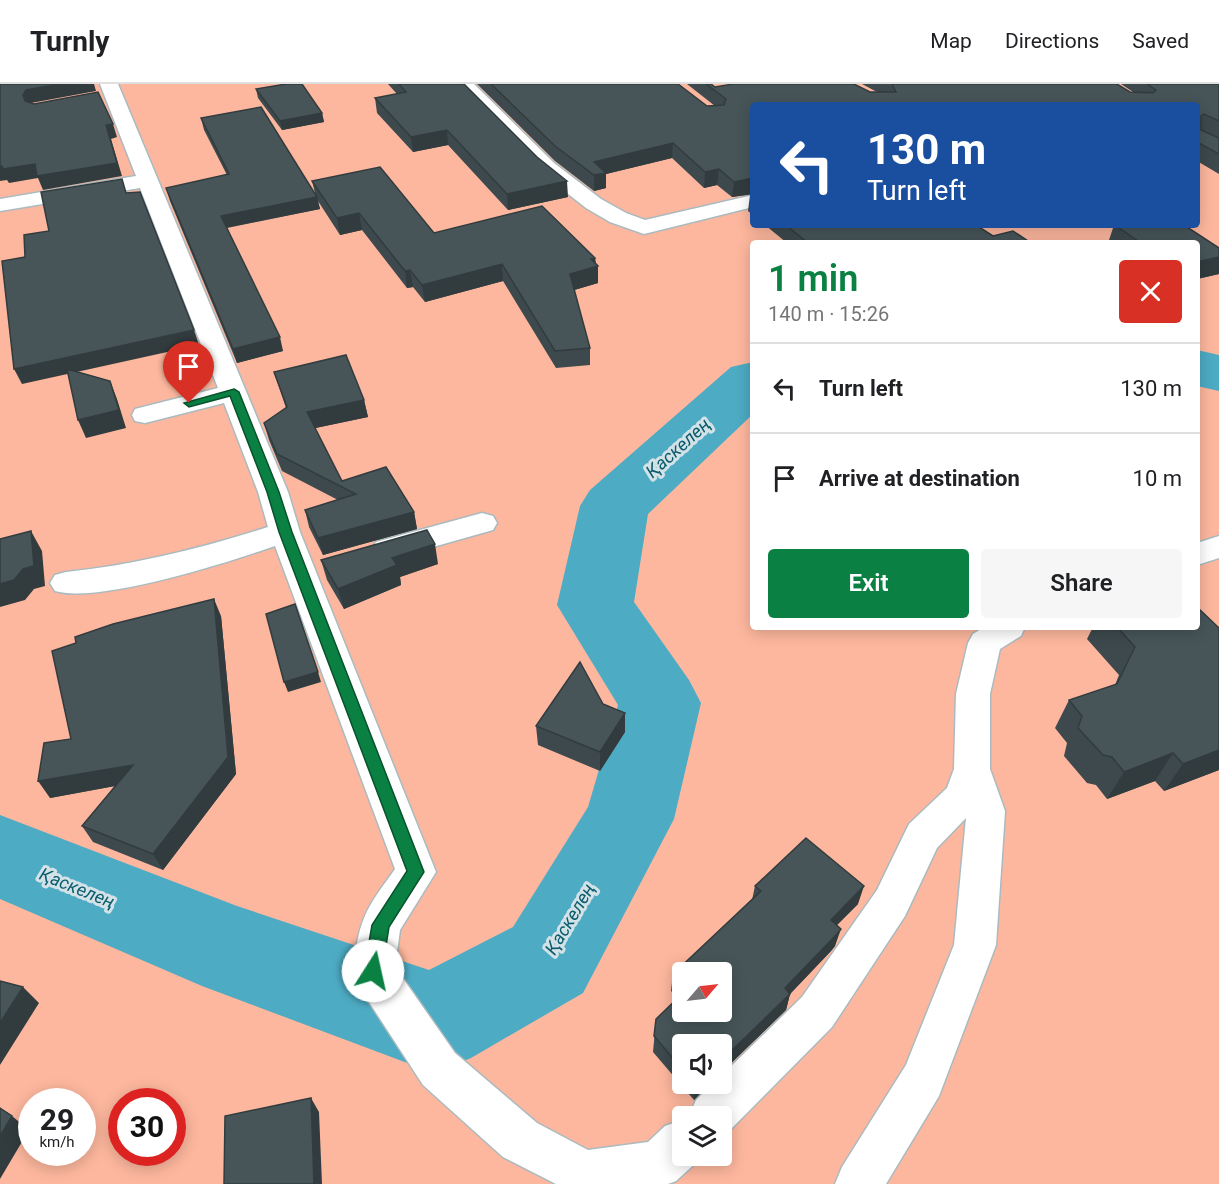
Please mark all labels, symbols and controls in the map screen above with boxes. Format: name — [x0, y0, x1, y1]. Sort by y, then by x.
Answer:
text: Turnly — [30, 25, 109, 58]
text: Map — [930, 29, 972, 53]
text: Directions — [1005, 29, 1099, 53]
text: Saved — [1132, 29, 1189, 53]
text: 130 m — [867, 125, 986, 174]
icon: left — [768, 126, 846, 204]
text: Turn left — [867, 175, 967, 207]
text: 1 min — [768, 258, 858, 300]
button: close — [1119, 260, 1182, 323]
text: 140 m · 15:26 — [768, 302, 889, 326]
pin — [163, 341, 214, 403]
icon: arrive — [172, 350, 205, 383]
icon: left — [768, 372, 801, 405]
text: Turn left — [819, 376, 903, 401]
text: 130 m — [1120, 376, 1182, 401]
water label: Қаскелең — [641, 413, 714, 482]
icon: arrive — [768, 462, 801, 495]
text: Arrive at destination — [819, 466, 1020, 491]
text: 10 m — [1133, 466, 1182, 491]
button: Exit — [768, 549, 969, 618]
button: Share — [981, 549, 1182, 618]
water label: Қаскелең — [36, 863, 118, 912]
water label: Қаскелең — [540, 879, 599, 958]
position arrow — [341, 939, 405, 1003]
north arrow — [672, 962, 732, 1022]
map controls — [672, 962, 732, 1166]
button: sound — [672, 1034, 732, 1094]
speed limit sign: 30 — [108, 1088, 186, 1166]
text: 29 — [40, 1102, 74, 1137]
button: layers — [672, 1106, 732, 1166]
text: km/h — [39, 1133, 75, 1151]

